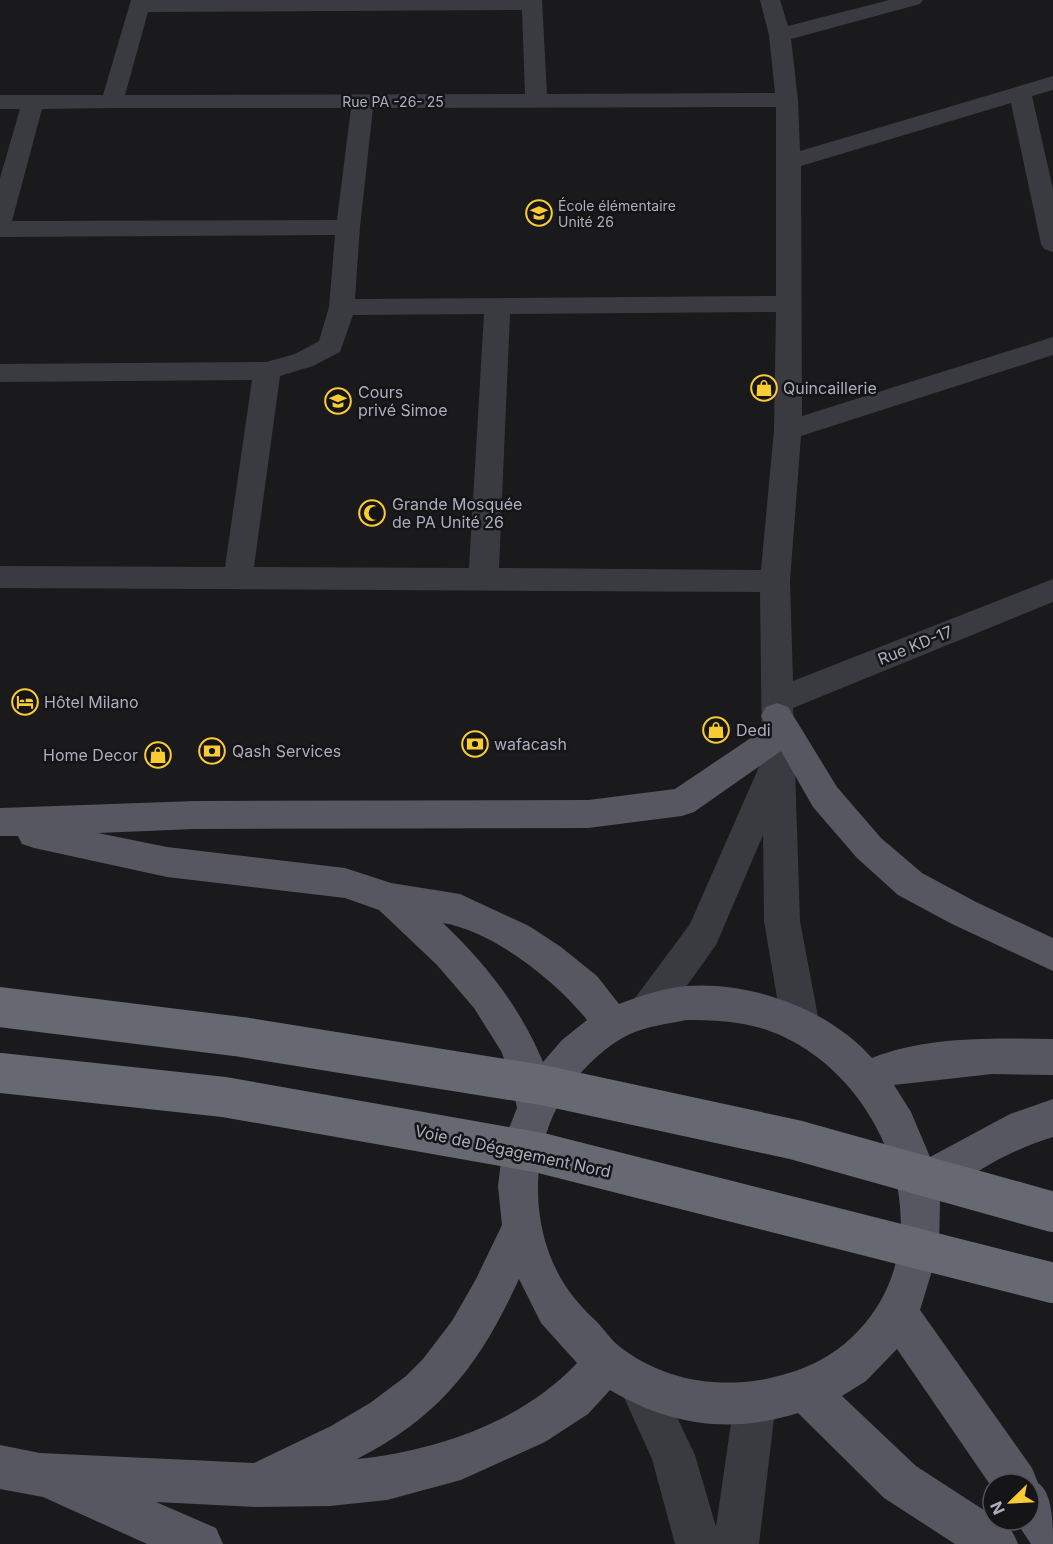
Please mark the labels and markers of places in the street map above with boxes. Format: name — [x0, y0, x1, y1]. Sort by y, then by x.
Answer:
place label: École élémentaire Unité 26 — [558, 197, 676, 230]
school or university icon: École élémentaire Unité 26 — [524, 198, 554, 228]
shop icon: Quincaillerie — [749, 373, 779, 403]
place label: Quincaillerie — [783, 378, 877, 398]
place label: Cours privé Simoe — [358, 382, 448, 420]
school or university icon: Cours privé Simoe — [323, 386, 353, 416]
place label: Grande Mosquée de PA Unité 26 — [392, 494, 522, 532]
mosque icon: Grande Mosquée de PA Unité 26 — [357, 498, 387, 528]
hotel icon: Hôtel Milano — [10, 687, 40, 717]
place label: Hôtel Milano — [44, 692, 139, 712]
shop icon: Dedi — [701, 715, 731, 745]
place label: Dedi — [736, 720, 771, 740]
bank icon: wafacash — [460, 729, 490, 759]
place label: wafacash — [494, 734, 567, 754]
bank icon: Qash Services — [197, 736, 227, 766]
shop icon: Home Decor — [143, 740, 173, 770]
place label: Qash Services — [232, 741, 341, 761]
place label: Home Decor — [43, 745, 138, 765]

